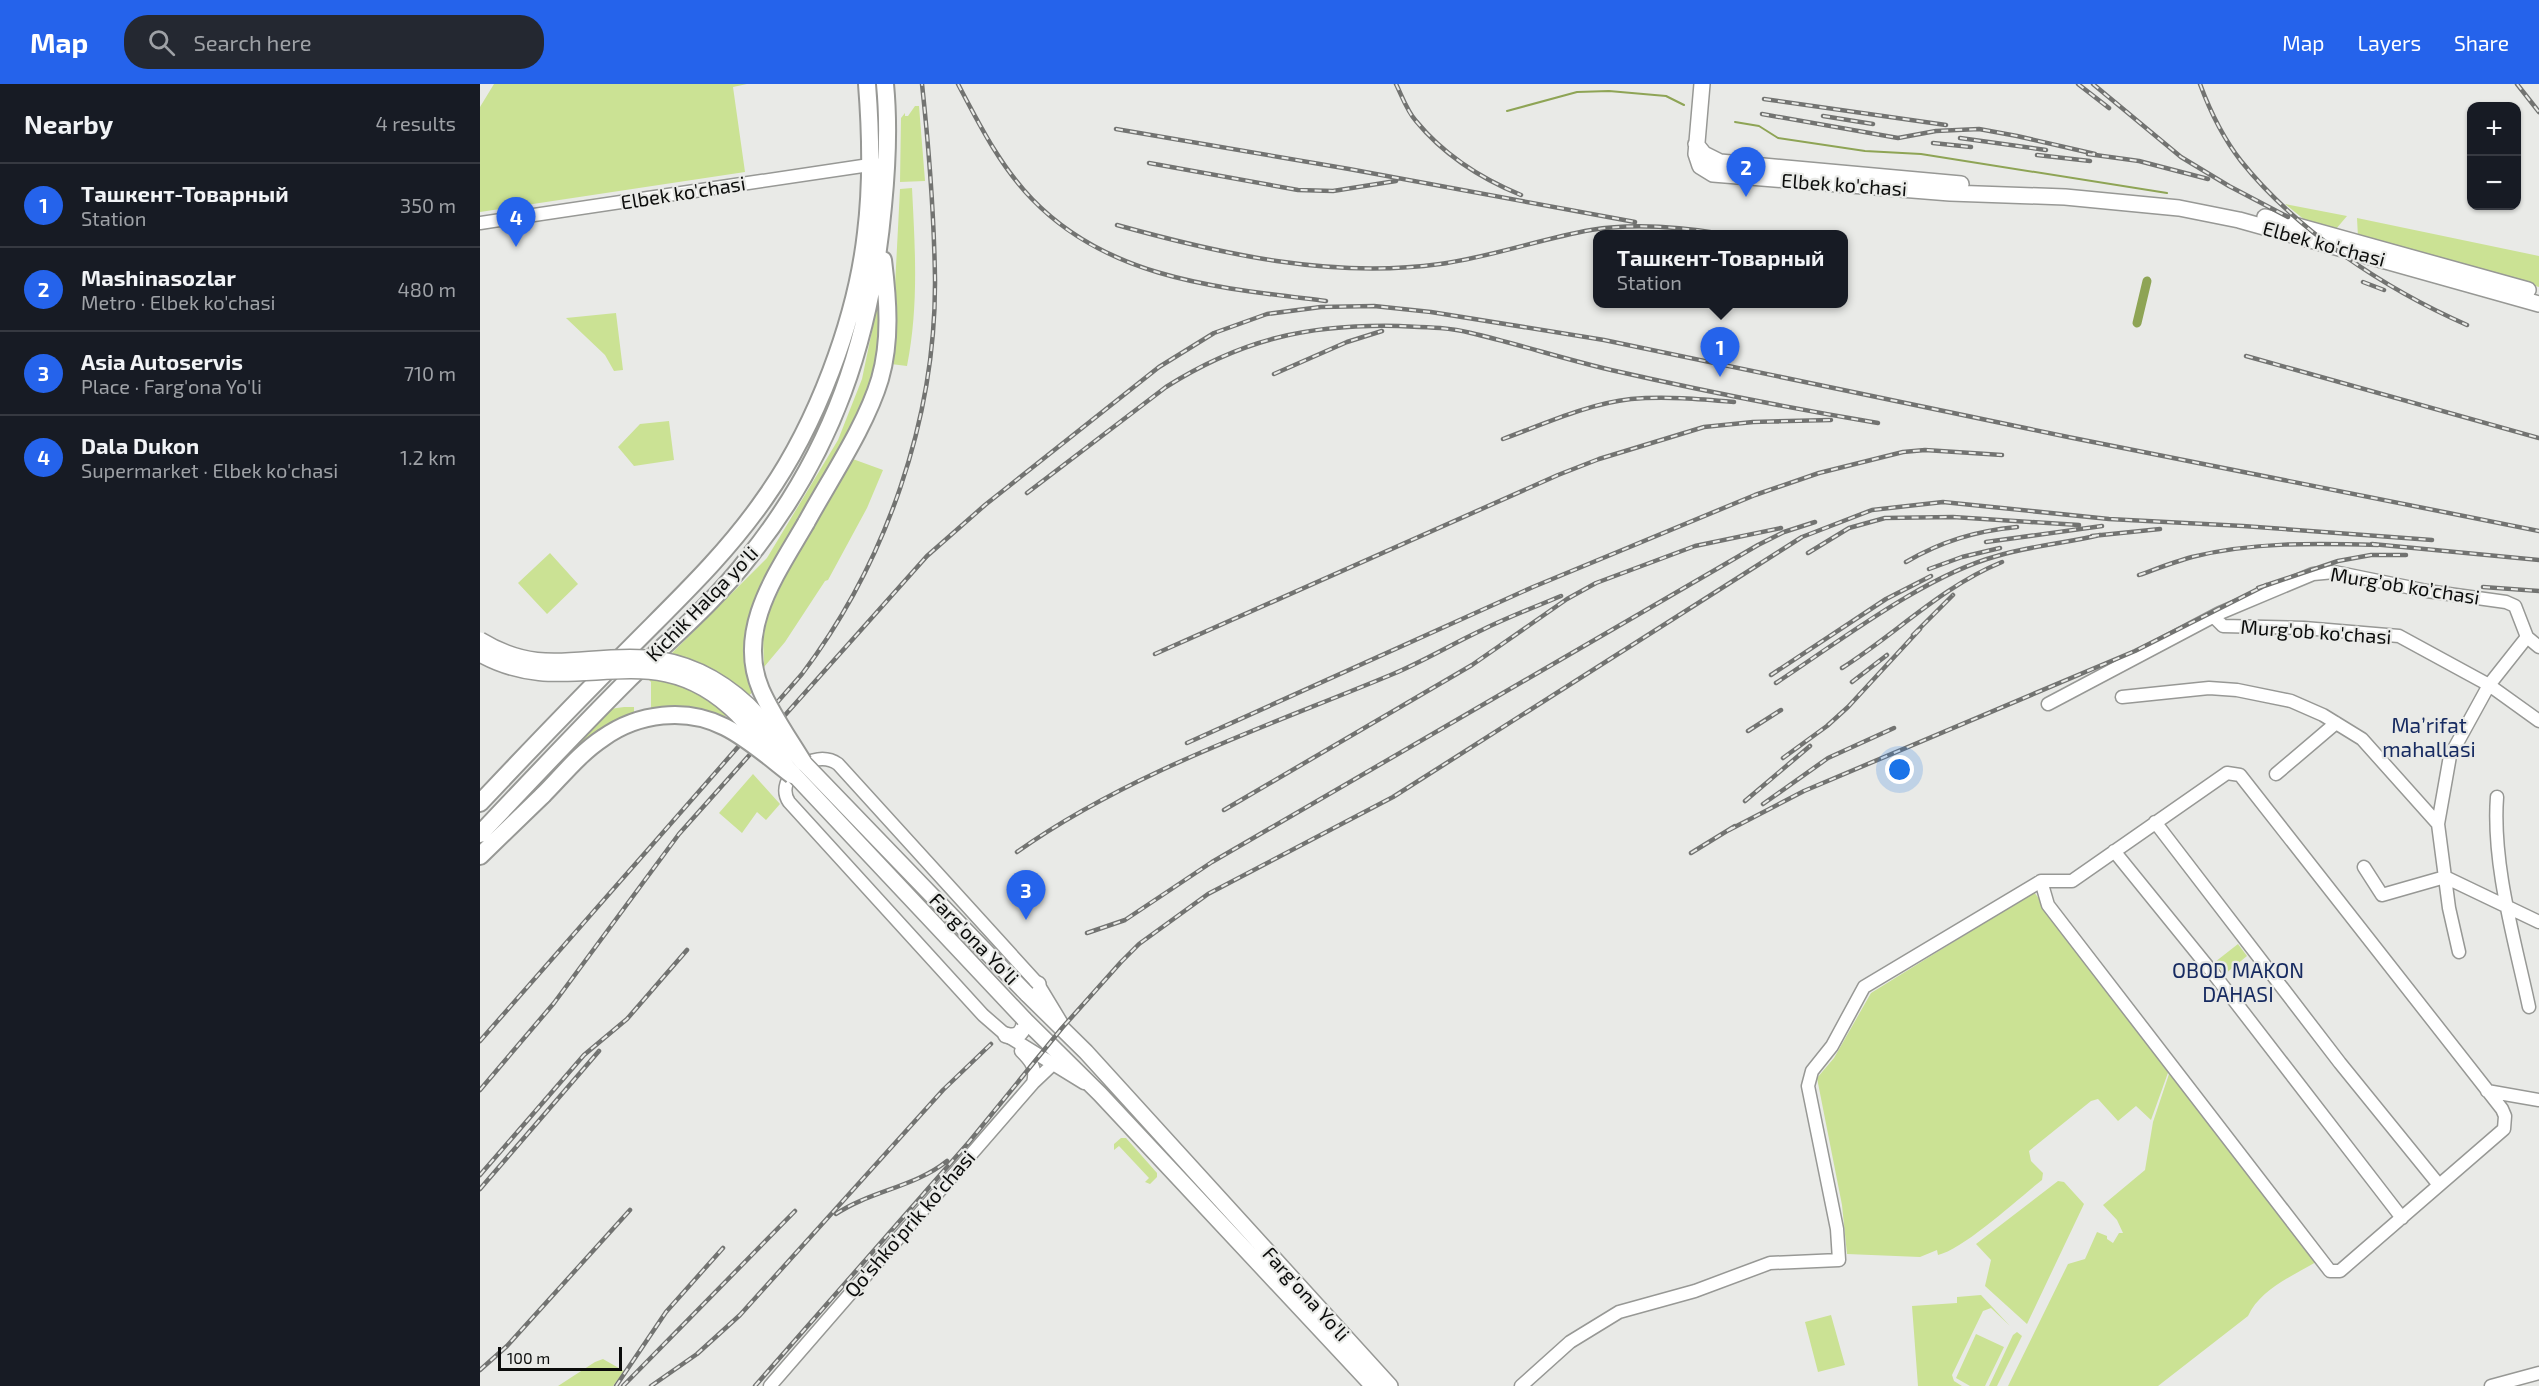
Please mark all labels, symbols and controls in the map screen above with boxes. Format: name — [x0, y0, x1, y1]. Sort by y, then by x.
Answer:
search box — [124, 15, 544, 69]
text: Map — [30, 25, 88, 59]
icon: search — [145, 26, 178, 59]
text: Search here — [193, 29, 312, 55]
text: Map — [2282, 30, 2324, 55]
text: Layers — [2357, 30, 2421, 55]
text: Share — [2454, 30, 2509, 55]
map controls — [2467, 102, 2521, 210]
button: + — [2467, 102, 2521, 156]
text: Nearby — [24, 108, 113, 139]
text: 4 results — [376, 111, 456, 135]
pin: 2 — [1726, 147, 1766, 197]
button: − — [2467, 156, 2521, 210]
street label: Elbek ko'chasi — [1780, 168, 1908, 200]
street label: Elbek ko'chasi — [619, 170, 747, 214]
text: Ташкент-Товарный — [81, 180, 289, 206]
text: 1 — [39, 193, 48, 217]
text: 350 m — [400, 193, 456, 217]
pin: 4 — [496, 198, 536, 247]
text: Station — [81, 206, 146, 230]
street label: Elbek ko'chasi — [2260, 215, 2388, 271]
popup — [1593, 230, 1848, 308]
text: Ташкент-Товарный — [1617, 244, 1824, 270]
text: Mashinasozlar — [81, 264, 236, 290]
text: Station — [1617, 270, 1682, 294]
text: 2 — [38, 277, 49, 301]
text: 480 m — [398, 277, 456, 301]
text: Metro · Elbek ko'chasi — [81, 290, 276, 314]
pin: 1 — [1700, 328, 1740, 377]
text: Asia Autoservis — [81, 348, 243, 374]
text: 3 — [38, 361, 49, 385]
text: 710 m — [404, 361, 456, 385]
text: Place · Farg'ona Yo'li — [81, 374, 262, 398]
text: Dala Dukon — [81, 432, 199, 458]
text: 4 — [37, 445, 50, 469]
text: 1.2 km — [400, 445, 456, 469]
text: Supermarket · Elbek ko'chasi — [81, 458, 338, 482]
street label: Kichik Halqa yo'li — [640, 541, 762, 666]
street label: Murg’ob ko’chasi — [2329, 561, 2482, 609]
street label: Murg'ob ko'chasi — [2240, 614, 2392, 648]
district label: Maʼrifat mahallasi — [2382, 712, 2476, 761]
your location — [1885, 755, 1914, 784]
pin: 3 — [1006, 870, 1046, 920]
street label: Farg'ona Yo'li — [925, 887, 1024, 989]
district label: OBOD MAKON DAHASI — [2172, 957, 2304, 1006]
street label: Qo'shko'prik ko'chasi — [839, 1145, 980, 1302]
street label: Farg'ona Yo'li — [1258, 1241, 1355, 1345]
scale bar — [498, 1344, 622, 1372]
text: 100 m — [507, 1348, 550, 1367]

